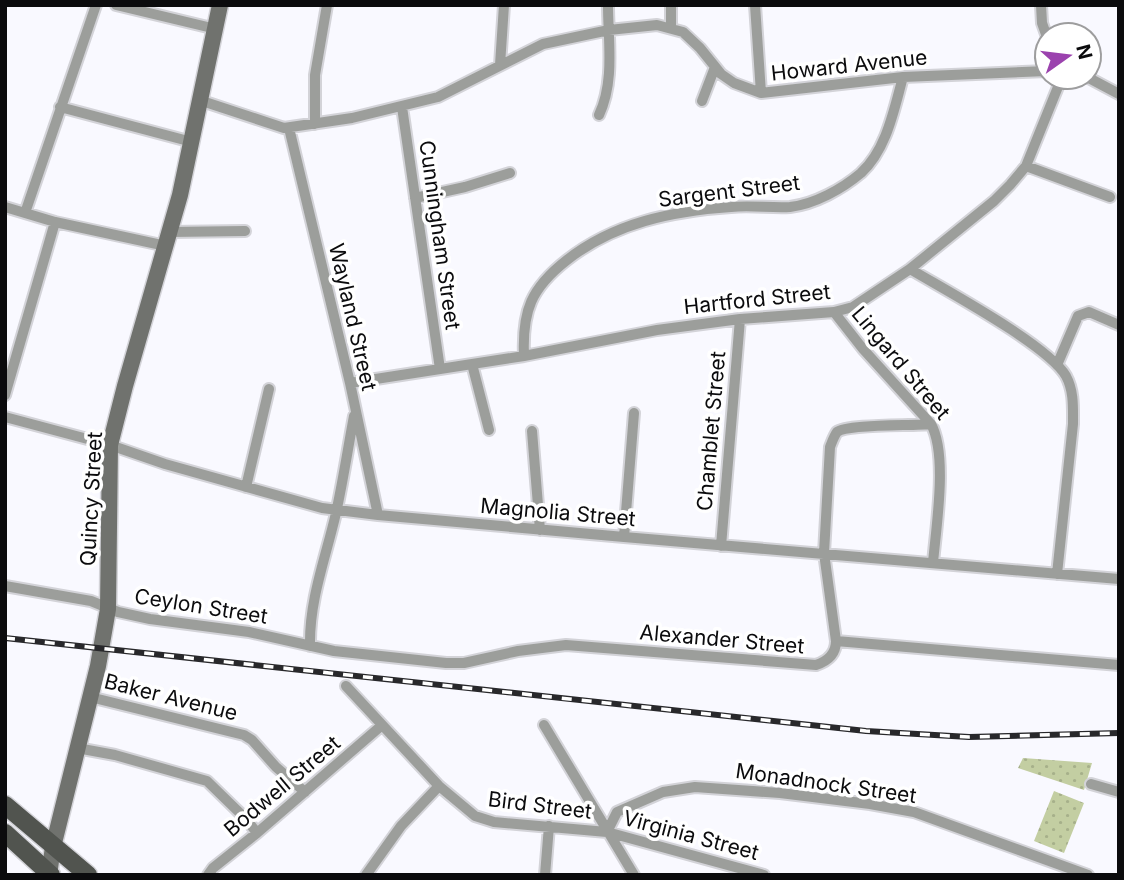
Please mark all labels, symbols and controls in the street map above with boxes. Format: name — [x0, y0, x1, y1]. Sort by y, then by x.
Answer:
north arrow — [1033, 21, 1103, 91]
text: N — [1071, 42, 1097, 62]
street label: Howard Avenue — [770, 44, 928, 86]
street label: Cunningham Street — [414, 139, 466, 331]
street label: Sargent Street — [657, 170, 801, 212]
street label: Wayland Street — [324, 241, 382, 393]
street label: Hartford Street — [682, 279, 832, 319]
street label: Lingard Street — [847, 301, 956, 425]
street label: Chamblet Street — [692, 350, 730, 512]
street label: Quincy Street — [75, 431, 107, 567]
street label: Magnolia Street — [479, 493, 637, 531]
street label: Ceylon Street — [133, 583, 269, 629]
street label: Alexander Street — [639, 619, 805, 659]
street label: Baker Avenue — [102, 668, 240, 726]
street label: Bodwell Street — [219, 730, 345, 842]
street label: Monadnock Street — [734, 758, 918, 808]
street label: Bird Street — [487, 786, 593, 824]
street label: Virginia Street — [620, 805, 762, 865]

